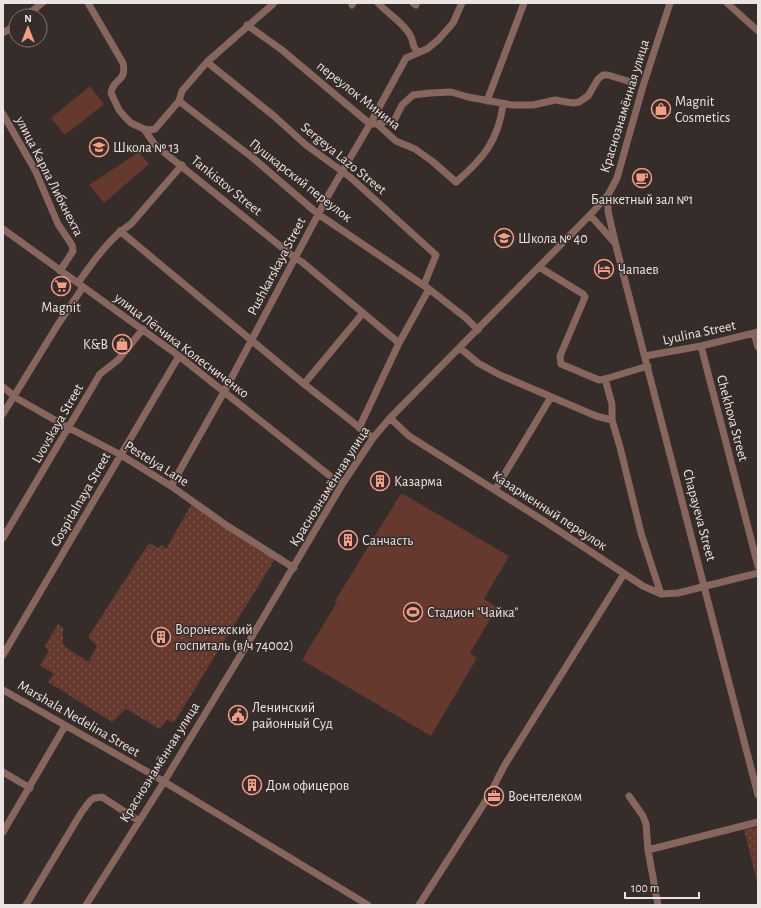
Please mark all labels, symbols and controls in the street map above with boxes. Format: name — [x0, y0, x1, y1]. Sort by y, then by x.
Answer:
north arrow — [8, 8, 48, 48]
text: N — [24, 13, 32, 24]
street label: Краснознамённая улица — [598, 37, 652, 175]
street label: переулок Минина — [314, 59, 403, 133]
place label: Magnit Cosmetics — [675, 95, 730, 125]
shop icon: Magnit Cosmetics — [650, 98, 672, 120]
street label: улица Карла Либкнехта — [12, 113, 86, 239]
street label: Sergeya Lazo Street — [298, 120, 389, 198]
school or university icon: Школа № 13 — [88, 136, 110, 158]
street label: Пушкарский переулок — [247, 137, 355, 225]
place label: Школа № 13 — [113, 141, 179, 155]
street label: Tankistov Street — [188, 153, 265, 219]
cafe icon: Банкетный зал №1 — [631, 167, 653, 189]
place label: Банкетный зал №1 — [591, 193, 693, 207]
street label: Pushkarskaya Street — [245, 215, 309, 318]
school or university icon: Школа № 40 — [493, 227, 515, 249]
place label: Школа № 40 — [518, 232, 588, 246]
hotel icon: Чапаев — [593, 258, 615, 280]
place label: Чапаев — [618, 263, 659, 277]
supermarket icon: Magnit — [50, 275, 72, 297]
street label: улица Лётчика Колесниченко — [111, 290, 252, 401]
place label: Magnit — [41, 301, 81, 315]
street label: Lyulina Street — [661, 318, 738, 348]
shop icon: K&B — [111, 333, 133, 355]
place label: K&B — [83, 338, 108, 352]
street label: Chekhova Street — [714, 374, 750, 463]
street label: Lvovskaya Street — [30, 381, 86, 465]
street label: Краснознамённая улица — [287, 423, 373, 549]
street label: Pestelya Lane — [122, 439, 191, 489]
street label: Gospitalnaya Street — [48, 450, 114, 549]
street label: Chapayeva Street — [680, 468, 718, 563]
street label: Казарменный переулок — [490, 469, 610, 553]
building icon: Казарма — [369, 470, 391, 492]
place label: Казарма — [394, 475, 443, 489]
building icon: Санчасть — [337, 529, 359, 551]
place label: Санчасть — [362, 534, 413, 548]
sports icon: Стадион "Чайка" — [402, 601, 424, 623]
place label: Стадион "Чайка" — [427, 606, 518, 620]
place label: Воронежский госпиталь (в/ч 74002) — [175, 623, 294, 653]
building icon: Воронежский госпиталь (в/ч 74002) — [150, 626, 172, 648]
street label: Marshala Nedelina Street — [15, 678, 142, 760]
street label: Краснознамённая улица — [117, 699, 203, 825]
place label: Ленинский районный Суд — [252, 701, 333, 731]
public building icon: Ленинский районный Суд — [227, 704, 249, 726]
building icon: Дом офицеров — [241, 774, 263, 796]
place label: Дом офицеров — [266, 779, 349, 793]
office icon: Воентелеком — [483, 785, 505, 807]
place label: Воентелеком — [508, 790, 582, 804]
scale bar — [625, 874, 699, 900]
text: 100 m — [631, 882, 659, 894]

